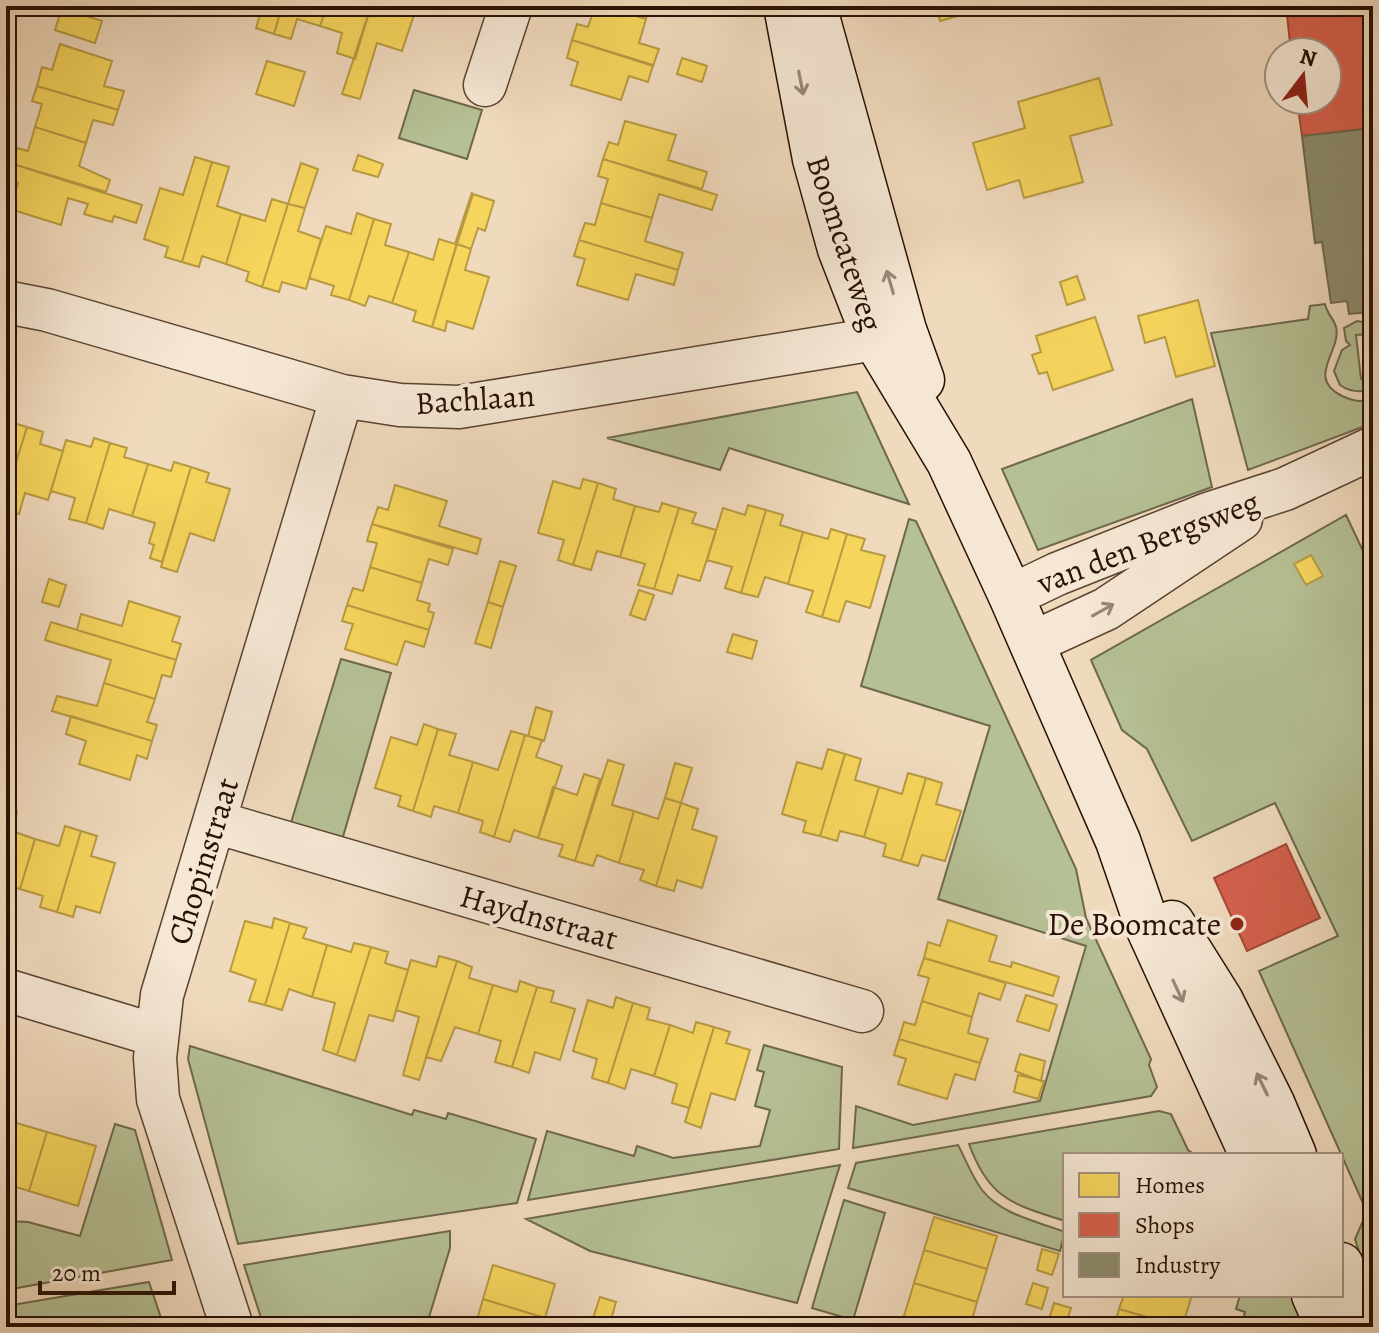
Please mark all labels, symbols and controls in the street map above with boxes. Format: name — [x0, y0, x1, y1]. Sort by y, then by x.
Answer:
north arrow — [1263, 36, 1343, 116]
text: N — [1296, 41, 1320, 74]
one-way arrow — [794, 69, 809, 95]
street label: Boomcateweg — [796, 149, 894, 337]
one-way arrow — [882, 269, 897, 295]
street label: Bachlaan — [414, 373, 536, 425]
street label: van den Bergsweg — [1030, 479, 1265, 605]
one-way arrow — [1091, 602, 1114, 618]
street label: Chopinstraat — [157, 772, 249, 950]
street label: Haydnstraat — [455, 874, 623, 960]
place label: De Boomcate — [1047, 902, 1221, 946]
marker: De Boomcate — [1228, 915, 1246, 933]
one-way arrow — [1171, 979, 1186, 1003]
one-way arrow — [1254, 1072, 1269, 1096]
legend — [1063, 1153, 1343, 1297]
text: Homes — [1135, 1169, 1205, 1201]
text: Shops — [1135, 1209, 1195, 1241]
scale bar — [40, 1245, 174, 1295]
text: Industry — [1135, 1249, 1221, 1281]
text: 20 m — [52, 1257, 101, 1289]

